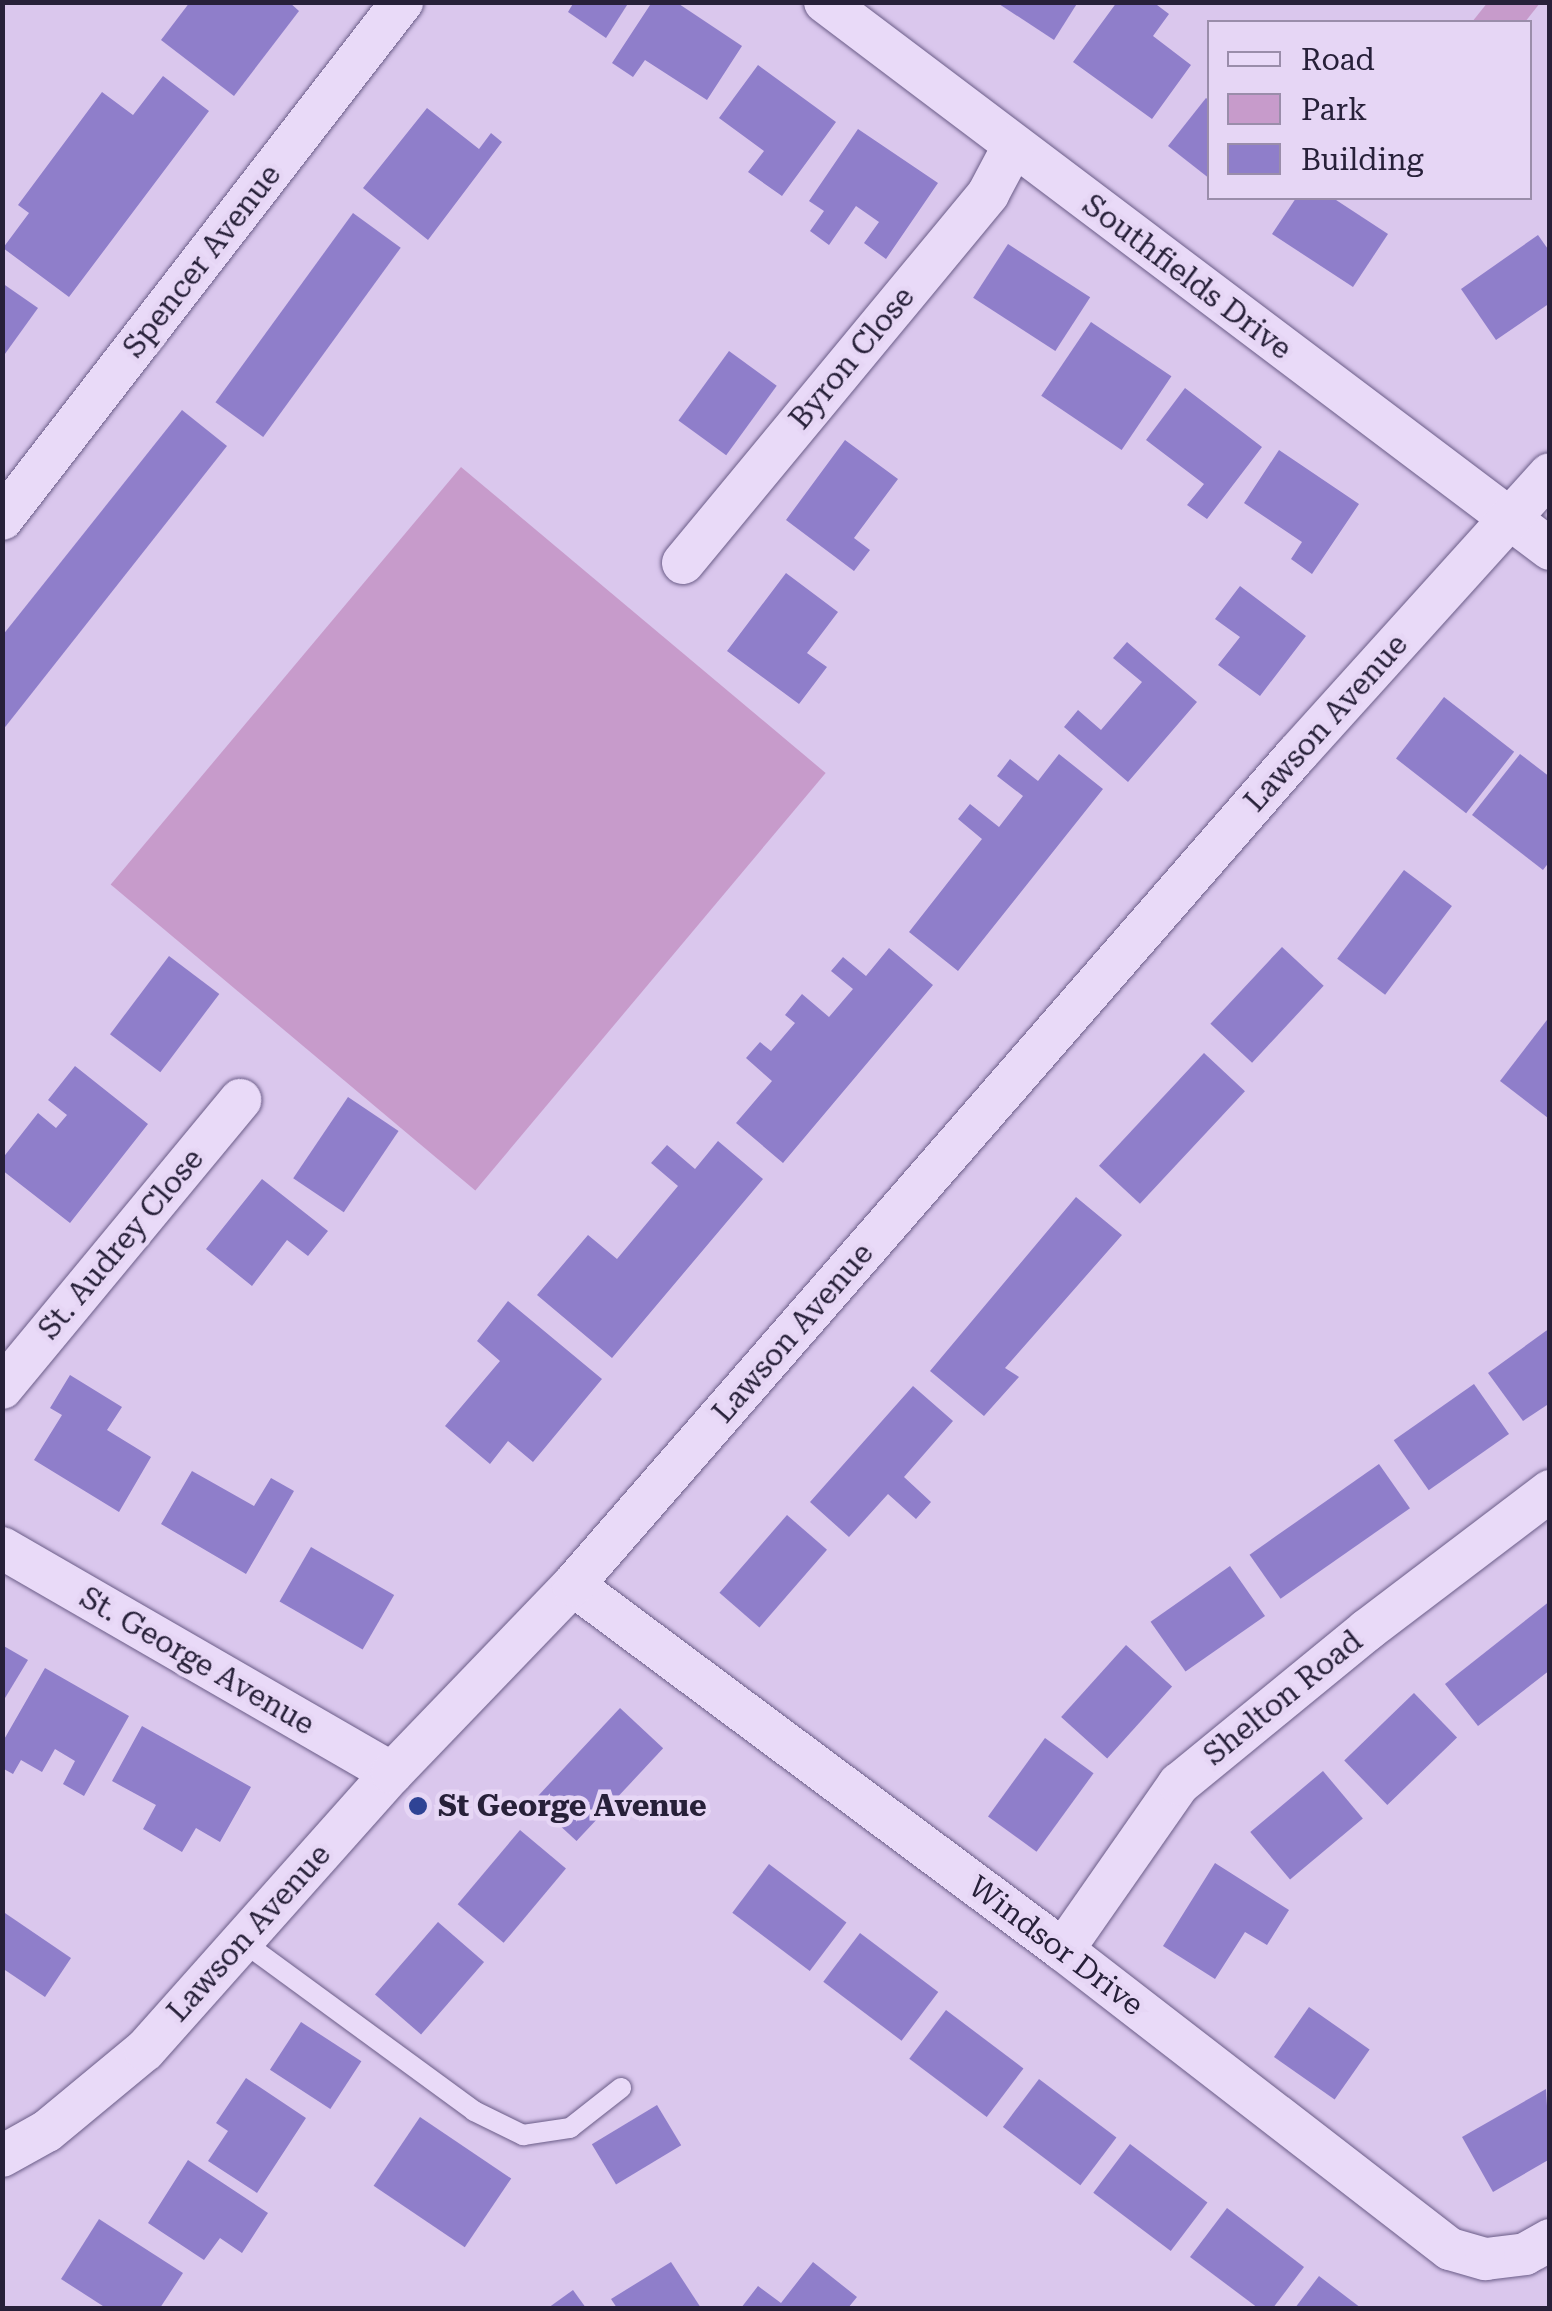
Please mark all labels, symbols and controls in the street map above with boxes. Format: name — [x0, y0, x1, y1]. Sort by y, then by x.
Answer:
legend — [1207, 20, 1532, 200]
text: Road — [1301, 42, 1375, 77]
text: Park — [1301, 92, 1367, 127]
text: Building — [1301, 142, 1424, 177]
street label: Spencer Avenue — [116, 157, 288, 365]
street label: Southfields Drive — [1076, 187, 1298, 367]
street label: Byron Close — [782, 279, 922, 437]
street label: Lawson Avenue — [1237, 627, 1415, 819]
street label: St. Audrey Close — [31, 1141, 211, 1347]
street label: Lawson Avenue — [705, 1236, 881, 1430]
street label: St. George Avenue — [74, 1579, 320, 1743]
street label: Shelton Road — [1196, 1623, 1370, 1773]
place label: St George Avenue — [438, 1788, 707, 1824]
marker: St George Avenue — [407, 1795, 429, 1817]
street label: Lawson Avenue — [160, 1837, 338, 2029]
street label: Windsor Drive — [962, 1869, 1150, 2023]

